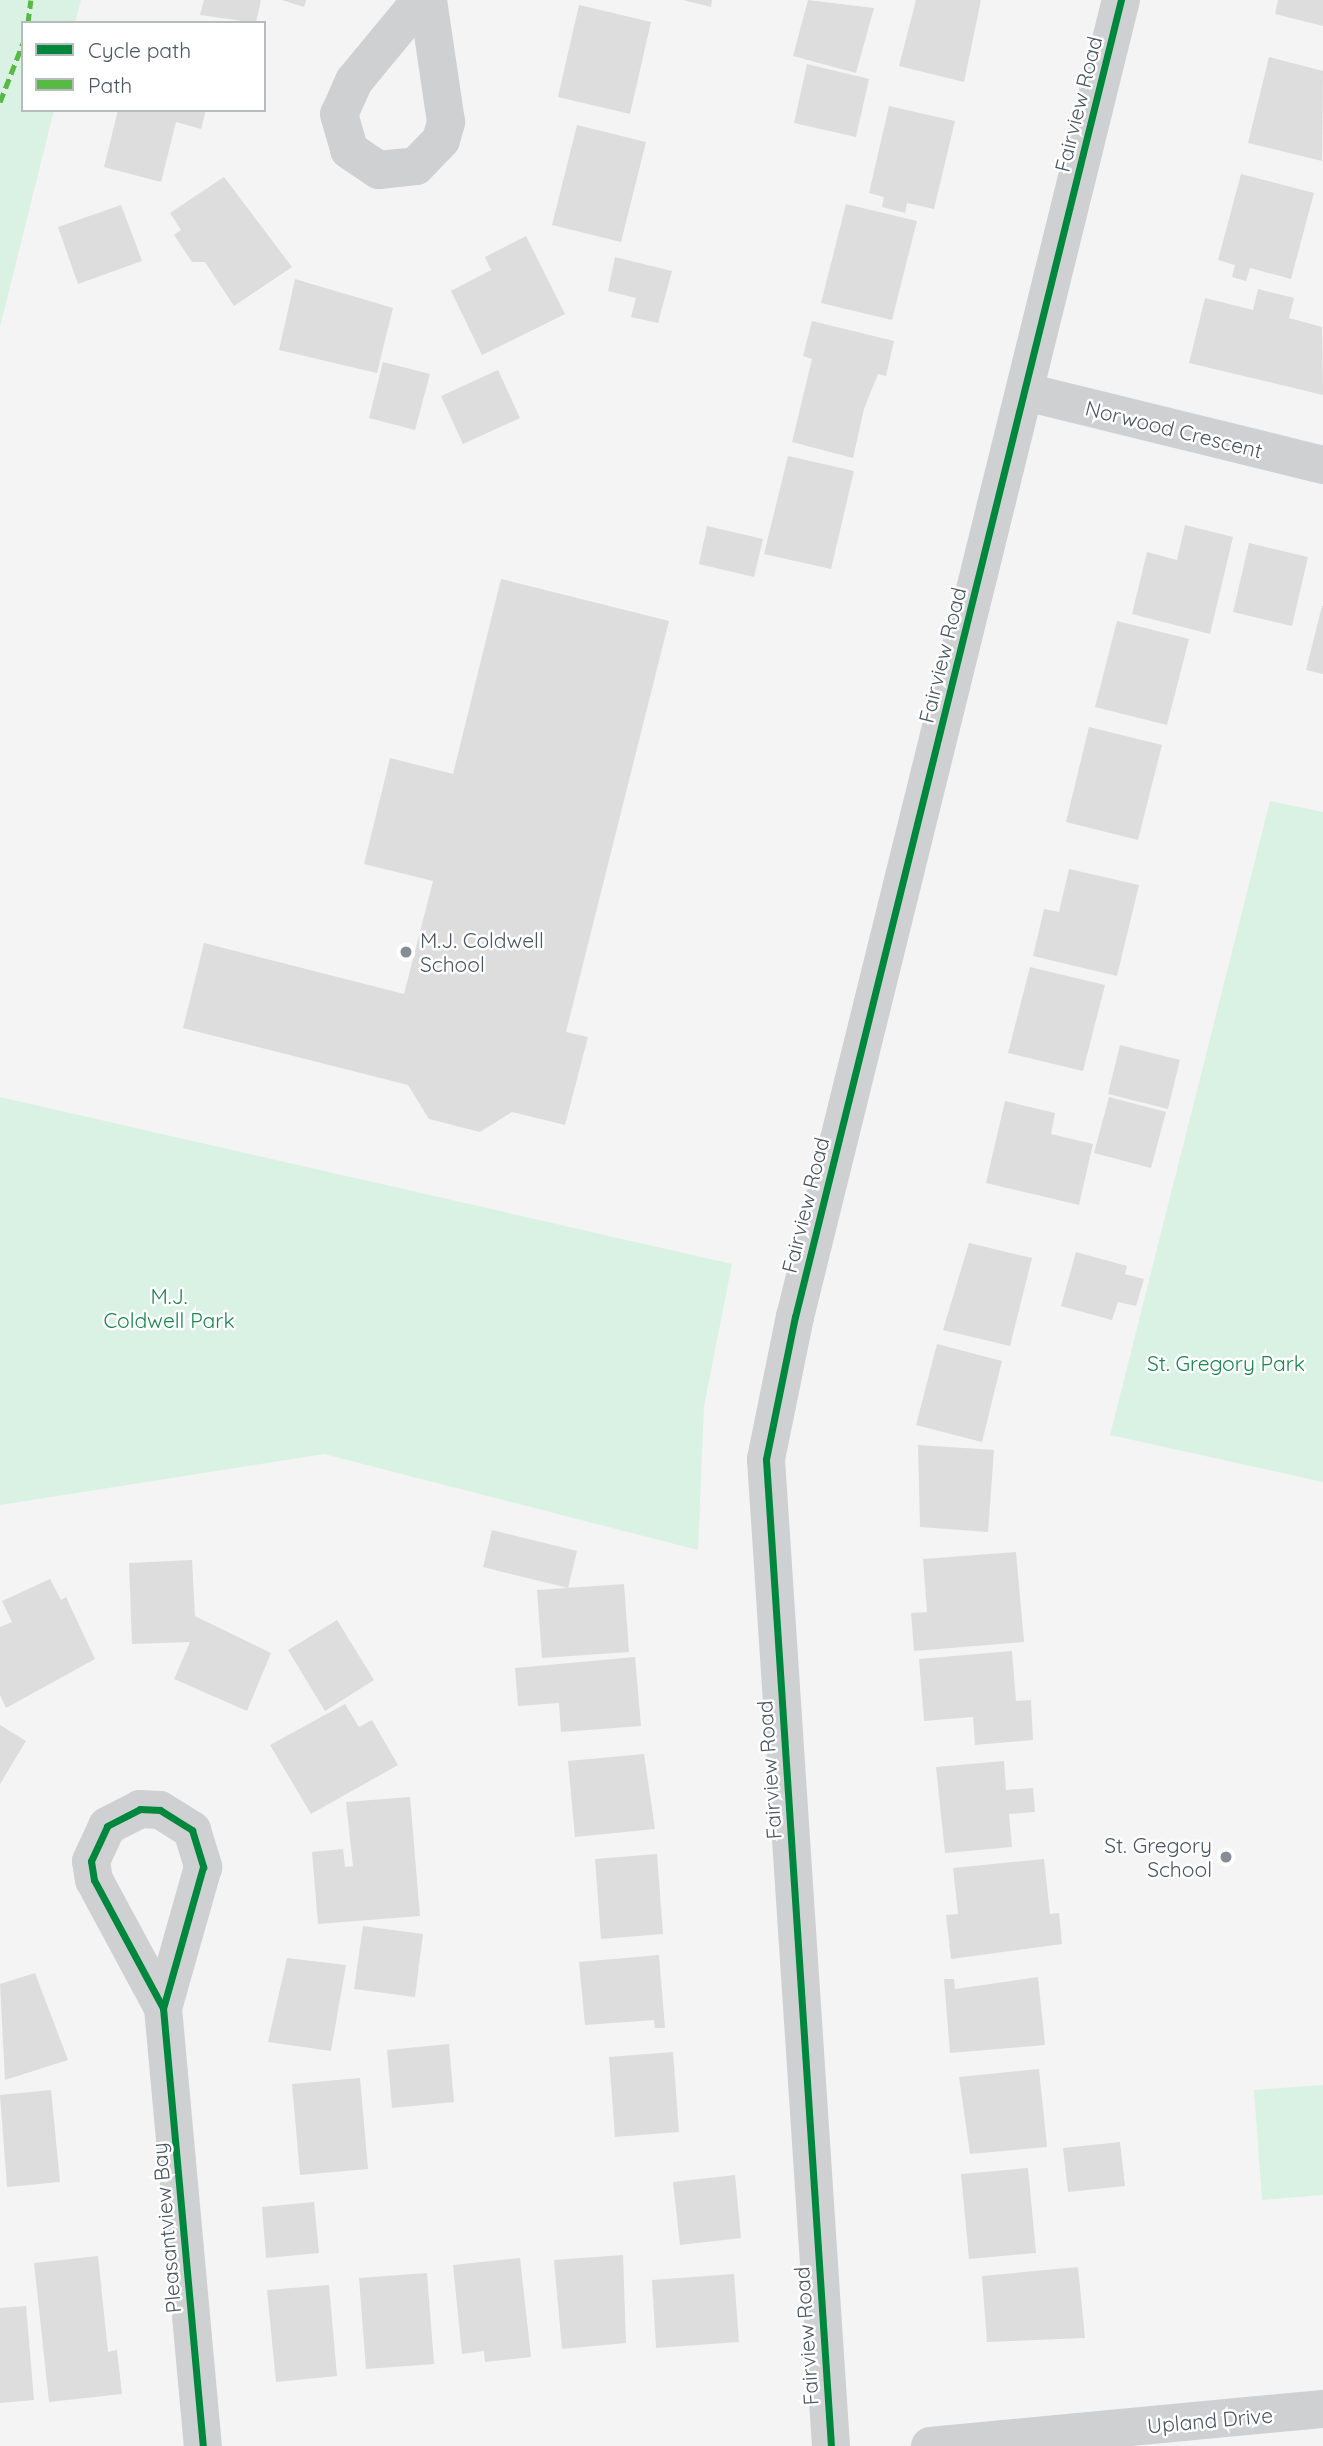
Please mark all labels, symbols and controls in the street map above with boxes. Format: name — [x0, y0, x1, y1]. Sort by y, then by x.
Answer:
legend — [21, 21, 266, 112]
street label: Fairview Road — [1049, 34, 1107, 174]
text: Cycle path — [88, 37, 191, 63]
text: Path — [88, 72, 132, 98]
street label: Norwood Crescent — [1083, 395, 1265, 463]
street label: Fairview Road — [913, 585, 971, 725]
place label: M.J. Coldwell School — [420, 927, 544, 977]
marker: M.J. Coldwell School — [398, 944, 414, 960]
street label: Fairview Road — [776, 1135, 834, 1275]
park label: M.J. Coldwell Park — [103, 1283, 235, 1333]
park label: St. Gregory Park — [1147, 1350, 1305, 1376]
street label: Fairview Road — [752, 1700, 786, 1840]
place label: St. Gregory School — [1104, 1832, 1212, 1882]
marker: St. Gregory School — [1218, 1849, 1234, 1865]
street label: Pleasantview Bay — [146, 2142, 186, 2314]
street label: Fairview Road — [789, 2266, 823, 2406]
street label: Upland Drive — [1146, 2402, 1274, 2438]

